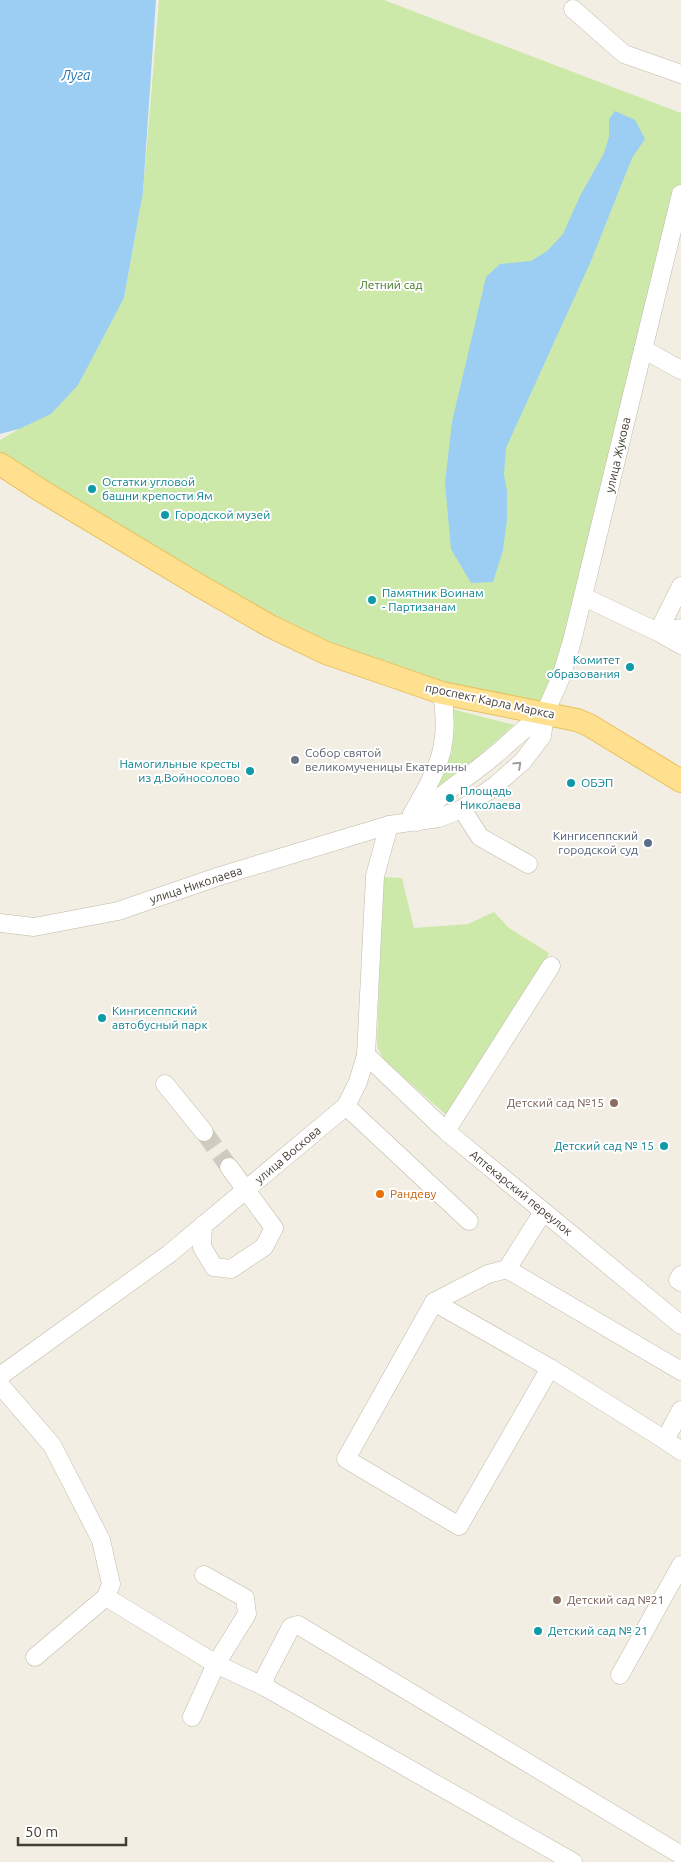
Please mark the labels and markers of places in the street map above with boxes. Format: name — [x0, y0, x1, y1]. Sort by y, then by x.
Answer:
place label: Остатки угловой башни крепости Ям — [102, 475, 213, 502]
marker: Остатки угловой башни крепости Ям — [86, 483, 98, 495]
place label: Городской музей — [175, 508, 270, 521]
marker: Городской музей — [159, 509, 171, 521]
place label: Памятник Воинам - Партизанам — [382, 586, 484, 613]
marker: Памятник Воинам - Партизанам — [366, 594, 378, 606]
place label: Комитет образования — [547, 653, 621, 680]
marker: Комитет образования — [624, 661, 636, 673]
place label: Собор святой великомученицы Екатерины — [305, 746, 467, 773]
marker: Собор святой великомученицы Екатерины — [289, 754, 301, 766]
place label: Намогильные кресты из д.Войносолово — [119, 757, 240, 784]
marker: Намогильные кресты из д.Войносолово — [244, 765, 256, 777]
place label: ОБЭП — [581, 776, 613, 789]
marker: ОБЭП — [565, 777, 577, 789]
place label: Площадь Николаева — [460, 784, 521, 811]
marker: Площадь Николаева — [444, 792, 456, 804]
place label: Кингисеппский городской суд — [553, 829, 638, 856]
marker: Кингисеппский городской суд — [642, 837, 654, 849]
place label: Кингисеппский автобусный парк — [112, 1004, 208, 1031]
marker: Кингисеппский автобусный парк — [96, 1012, 108, 1024]
place label: Детский сад №15 — [507, 1096, 604, 1109]
marker: Детский сад №15 — [608, 1097, 620, 1109]
place label: Детский сад № 15 — [554, 1139, 654, 1152]
marker: Детский сад № 15 — [658, 1140, 670, 1152]
place label: Рандеву — [390, 1187, 437, 1200]
marker: Рандеву — [374, 1188, 386, 1200]
place label: Детский сад №21 — [567, 1593, 664, 1606]
marker: Детский сад №21 — [551, 1594, 563, 1606]
place label: Детский сад № 21 — [548, 1624, 648, 1637]
marker: Детский сад № 21 — [532, 1625, 544, 1637]

